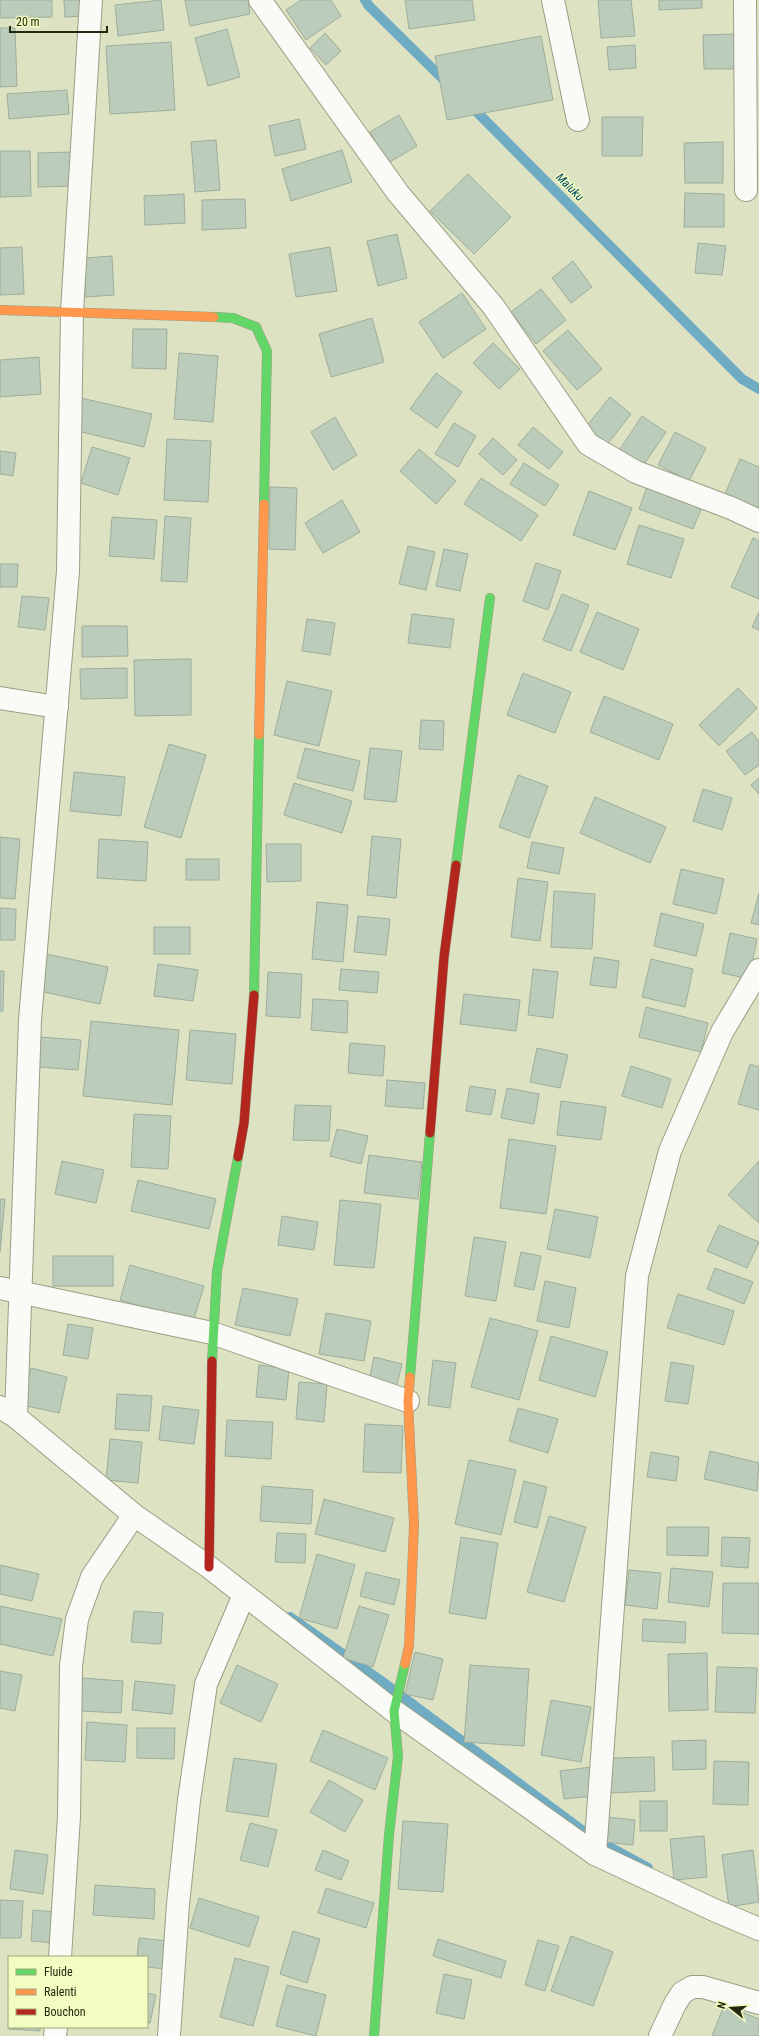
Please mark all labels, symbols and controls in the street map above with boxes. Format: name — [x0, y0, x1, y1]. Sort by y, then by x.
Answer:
scale bar — [10, 8, 107, 34]
text: 20 m — [16, 15, 40, 29]
water label: Maluku — [553, 170, 587, 204]
legend — [8, 1956, 148, 2028]
text: Fluide — [44, 1965, 73, 1979]
text: Ralenti — [44, 1985, 77, 1999]
north arrow — [711, 1988, 751, 2028]
text: N — [715, 2000, 729, 2010]
text: Bouchon — [44, 2005, 86, 2019]

